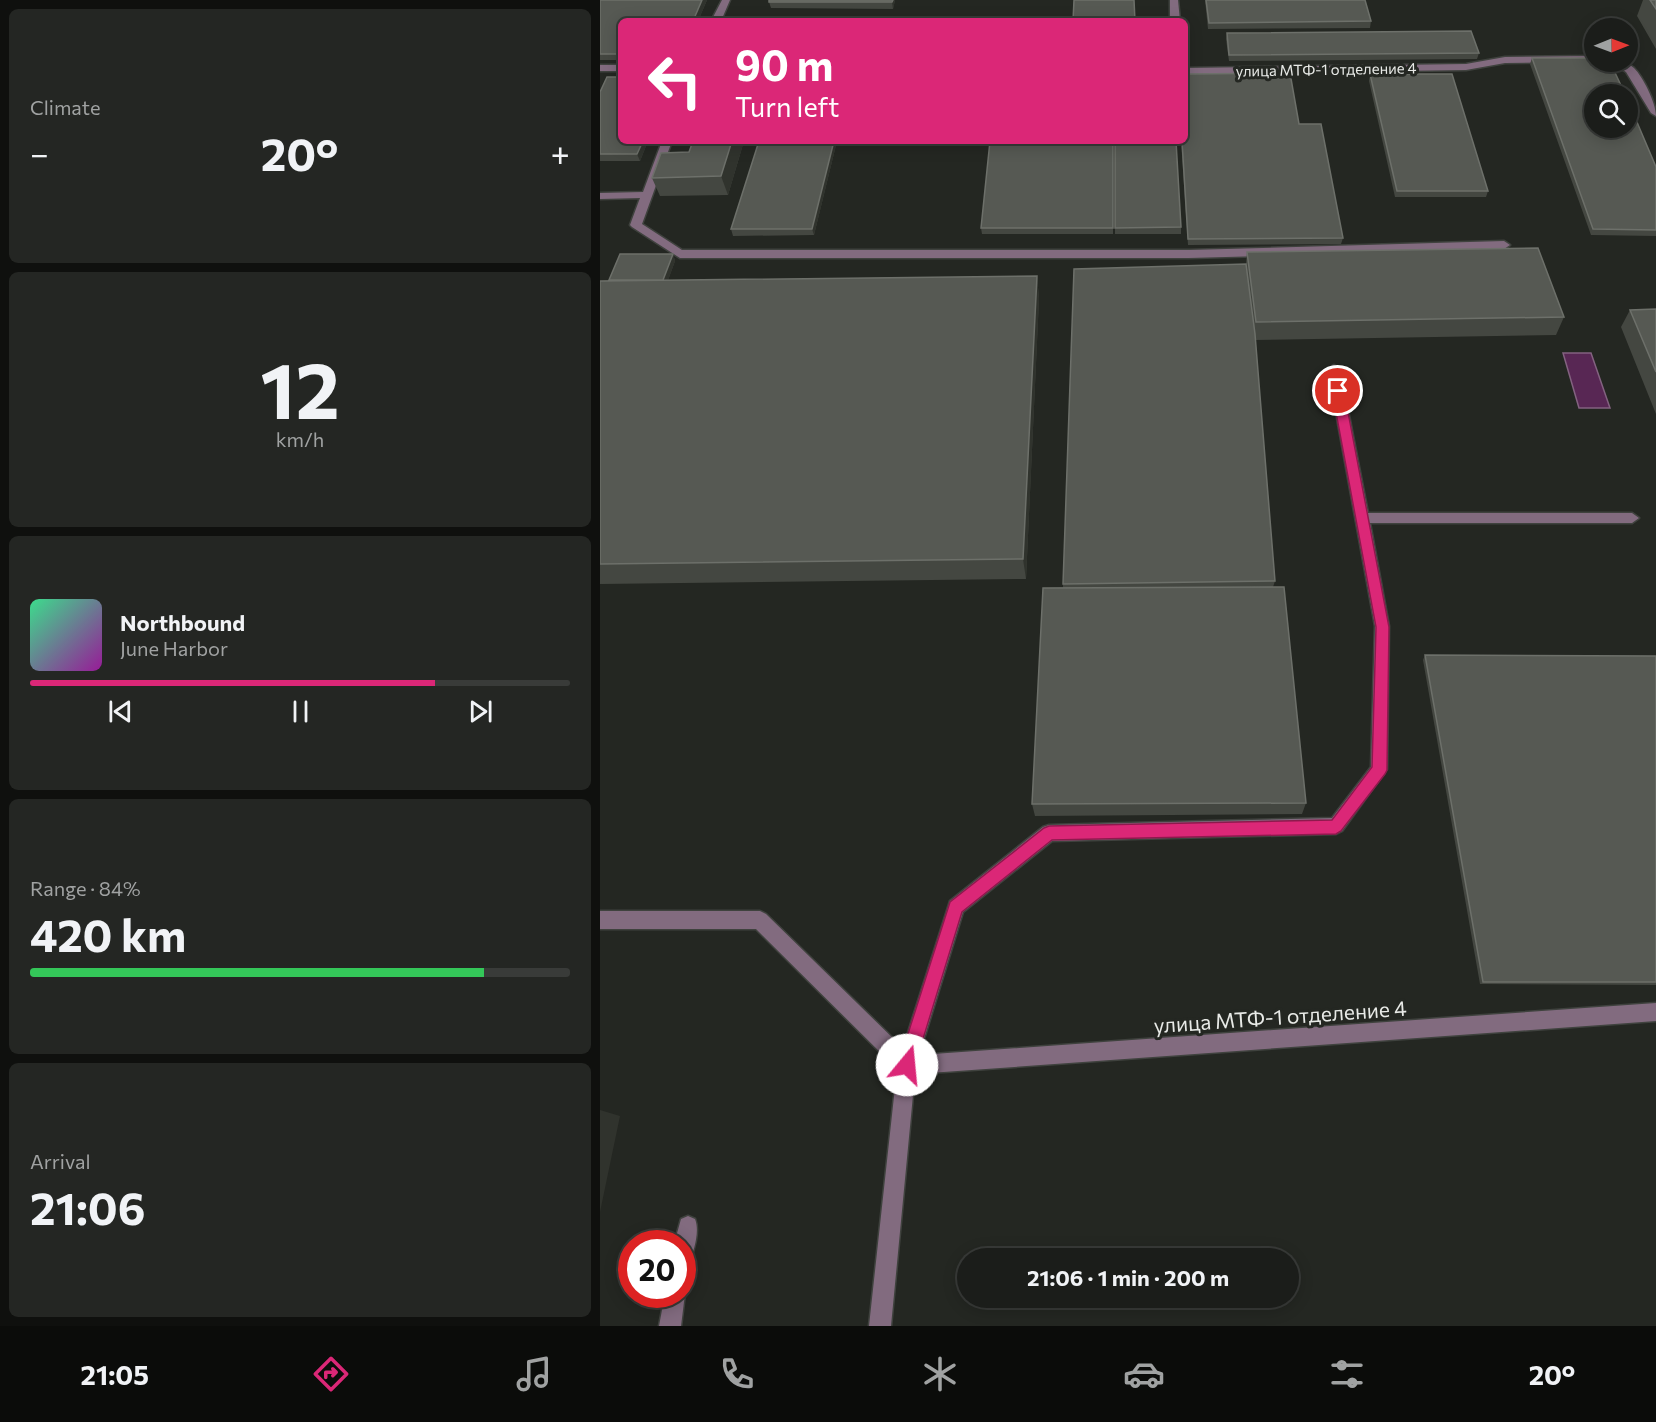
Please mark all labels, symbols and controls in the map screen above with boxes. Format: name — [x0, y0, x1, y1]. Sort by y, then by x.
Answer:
north arrow — [1584, 18, 1638, 72]
map controls — [1584, 18, 1638, 138]
text: 90 m — [735, 38, 834, 90]
icon: left — [636, 42, 714, 120]
street label: улица МТФ-1 отделение 4 — [1235, 58, 1417, 80]
button: search — [1584, 84, 1638, 138]
text: Turn left — [735, 90, 839, 123]
text: Climate — [30, 95, 100, 119]
text: 20° — [261, 125, 339, 180]
text: − — [30, 132, 49, 173]
text: + — [551, 132, 570, 173]
text: 12 — [260, 340, 340, 435]
pin — [1312, 365, 1363, 416]
icon: arrive — [1321, 374, 1354, 407]
text: km/h — [276, 427, 324, 451]
text: Northbound — [120, 609, 245, 636]
text: June Harbor — [120, 636, 228, 660]
icon: previous — [104, 695, 137, 728]
icon: pause — [284, 695, 317, 728]
icon: next — [464, 695, 497, 728]
text: Range · 84% — [30, 876, 141, 900]
text: 420 km — [30, 906, 186, 961]
street label: улица МТФ-1 отделение 4 — [1153, 995, 1408, 1037]
position arrow — [875, 1033, 939, 1097]
text: Arrival — [30, 1149, 91, 1173]
text: 21:06 — [30, 1179, 146, 1234]
speed limit sign: 20 — [618, 1230, 696, 1308]
text: 21:06 · 1 min · 200 m — [1027, 1264, 1229, 1291]
icon: directions — [310, 1353, 352, 1395]
icon: music — [513, 1353, 555, 1395]
icon: phone — [716, 1353, 758, 1395]
icon: climate — [919, 1353, 961, 1395]
icon: car — [1123, 1353, 1165, 1395]
icon: filters — [1326, 1353, 1368, 1395]
text: 21:05 — [81, 1358, 149, 1391]
text: 20° — [1529, 1358, 1575, 1391]

